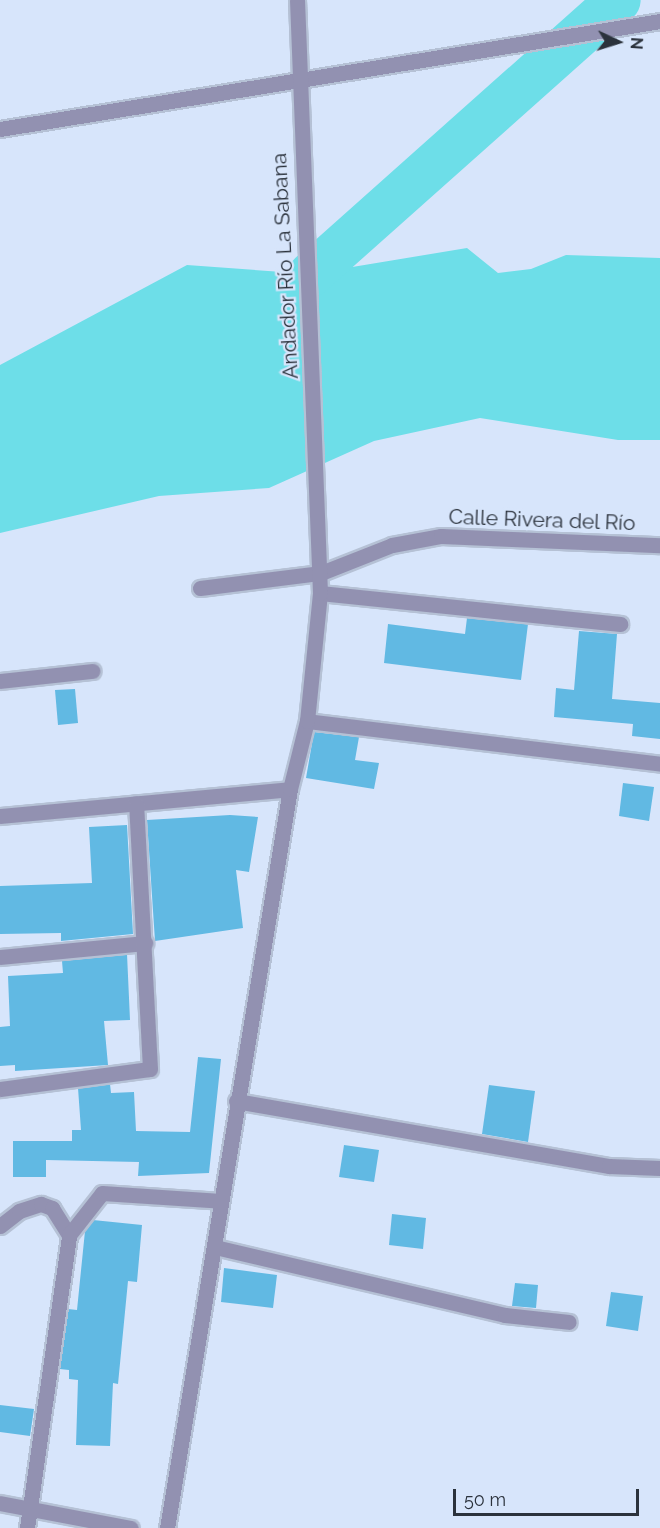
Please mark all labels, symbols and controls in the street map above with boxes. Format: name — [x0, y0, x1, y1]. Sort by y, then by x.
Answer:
north arrow — [588, 12, 648, 72]
text: N — [627, 37, 646, 50]
street label: Andador Río La Sabana — [266, 152, 304, 380]
street label: Calle Rivera del Río — [448, 504, 636, 536]
scale bar — [456, 1477, 642, 1515]
text: 50 m — [464, 1489, 506, 1510]

